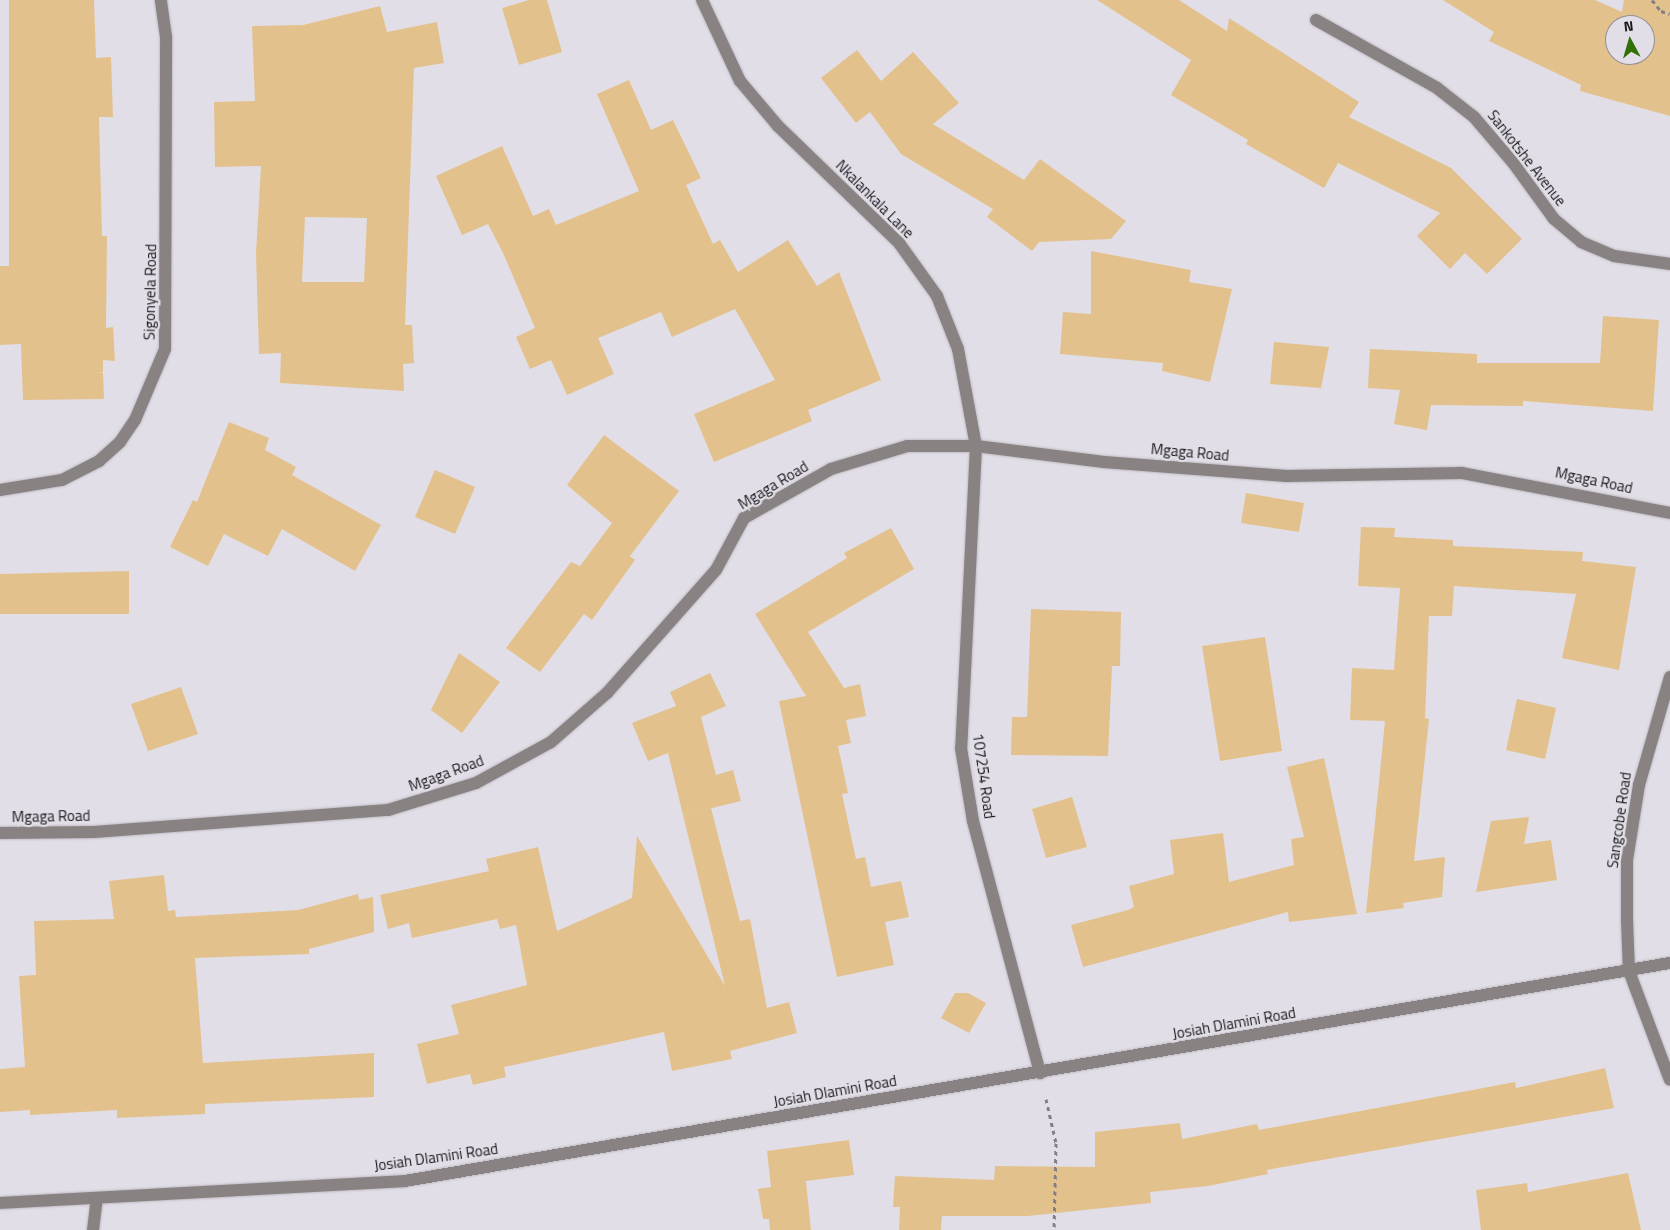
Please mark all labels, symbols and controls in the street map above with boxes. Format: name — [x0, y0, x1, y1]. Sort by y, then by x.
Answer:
north arrow — [1605, 15, 1655, 65]
text: N — [1623, 15, 1634, 37]
street label: Sankotshe Avenue — [1484, 107, 1570, 209]
street label: Nkalankala Lane — [832, 156, 918, 242]
street label: Sigonyela Road — [140, 244, 160, 340]
street label: Mgaga Road — [1150, 440, 1230, 464]
street label: Mgaga Road — [735, 457, 811, 513]
street label: Mgaga Road — [1554, 463, 1634, 497]
street label: 107254 Road — [969, 732, 999, 820]
street label: Mgaga Road — [406, 751, 486, 795]
street label: Sangcobe Road — [1603, 771, 1635, 869]
street label: Mgaga Road — [12, 806, 90, 826]
street label: Josiah Dlamini Road — [1171, 1003, 1297, 1043]
street label: Josiah Dlamini Road — [772, 1071, 898, 1111]
street label: Josiah Dlamini Road — [373, 1139, 499, 1175]

